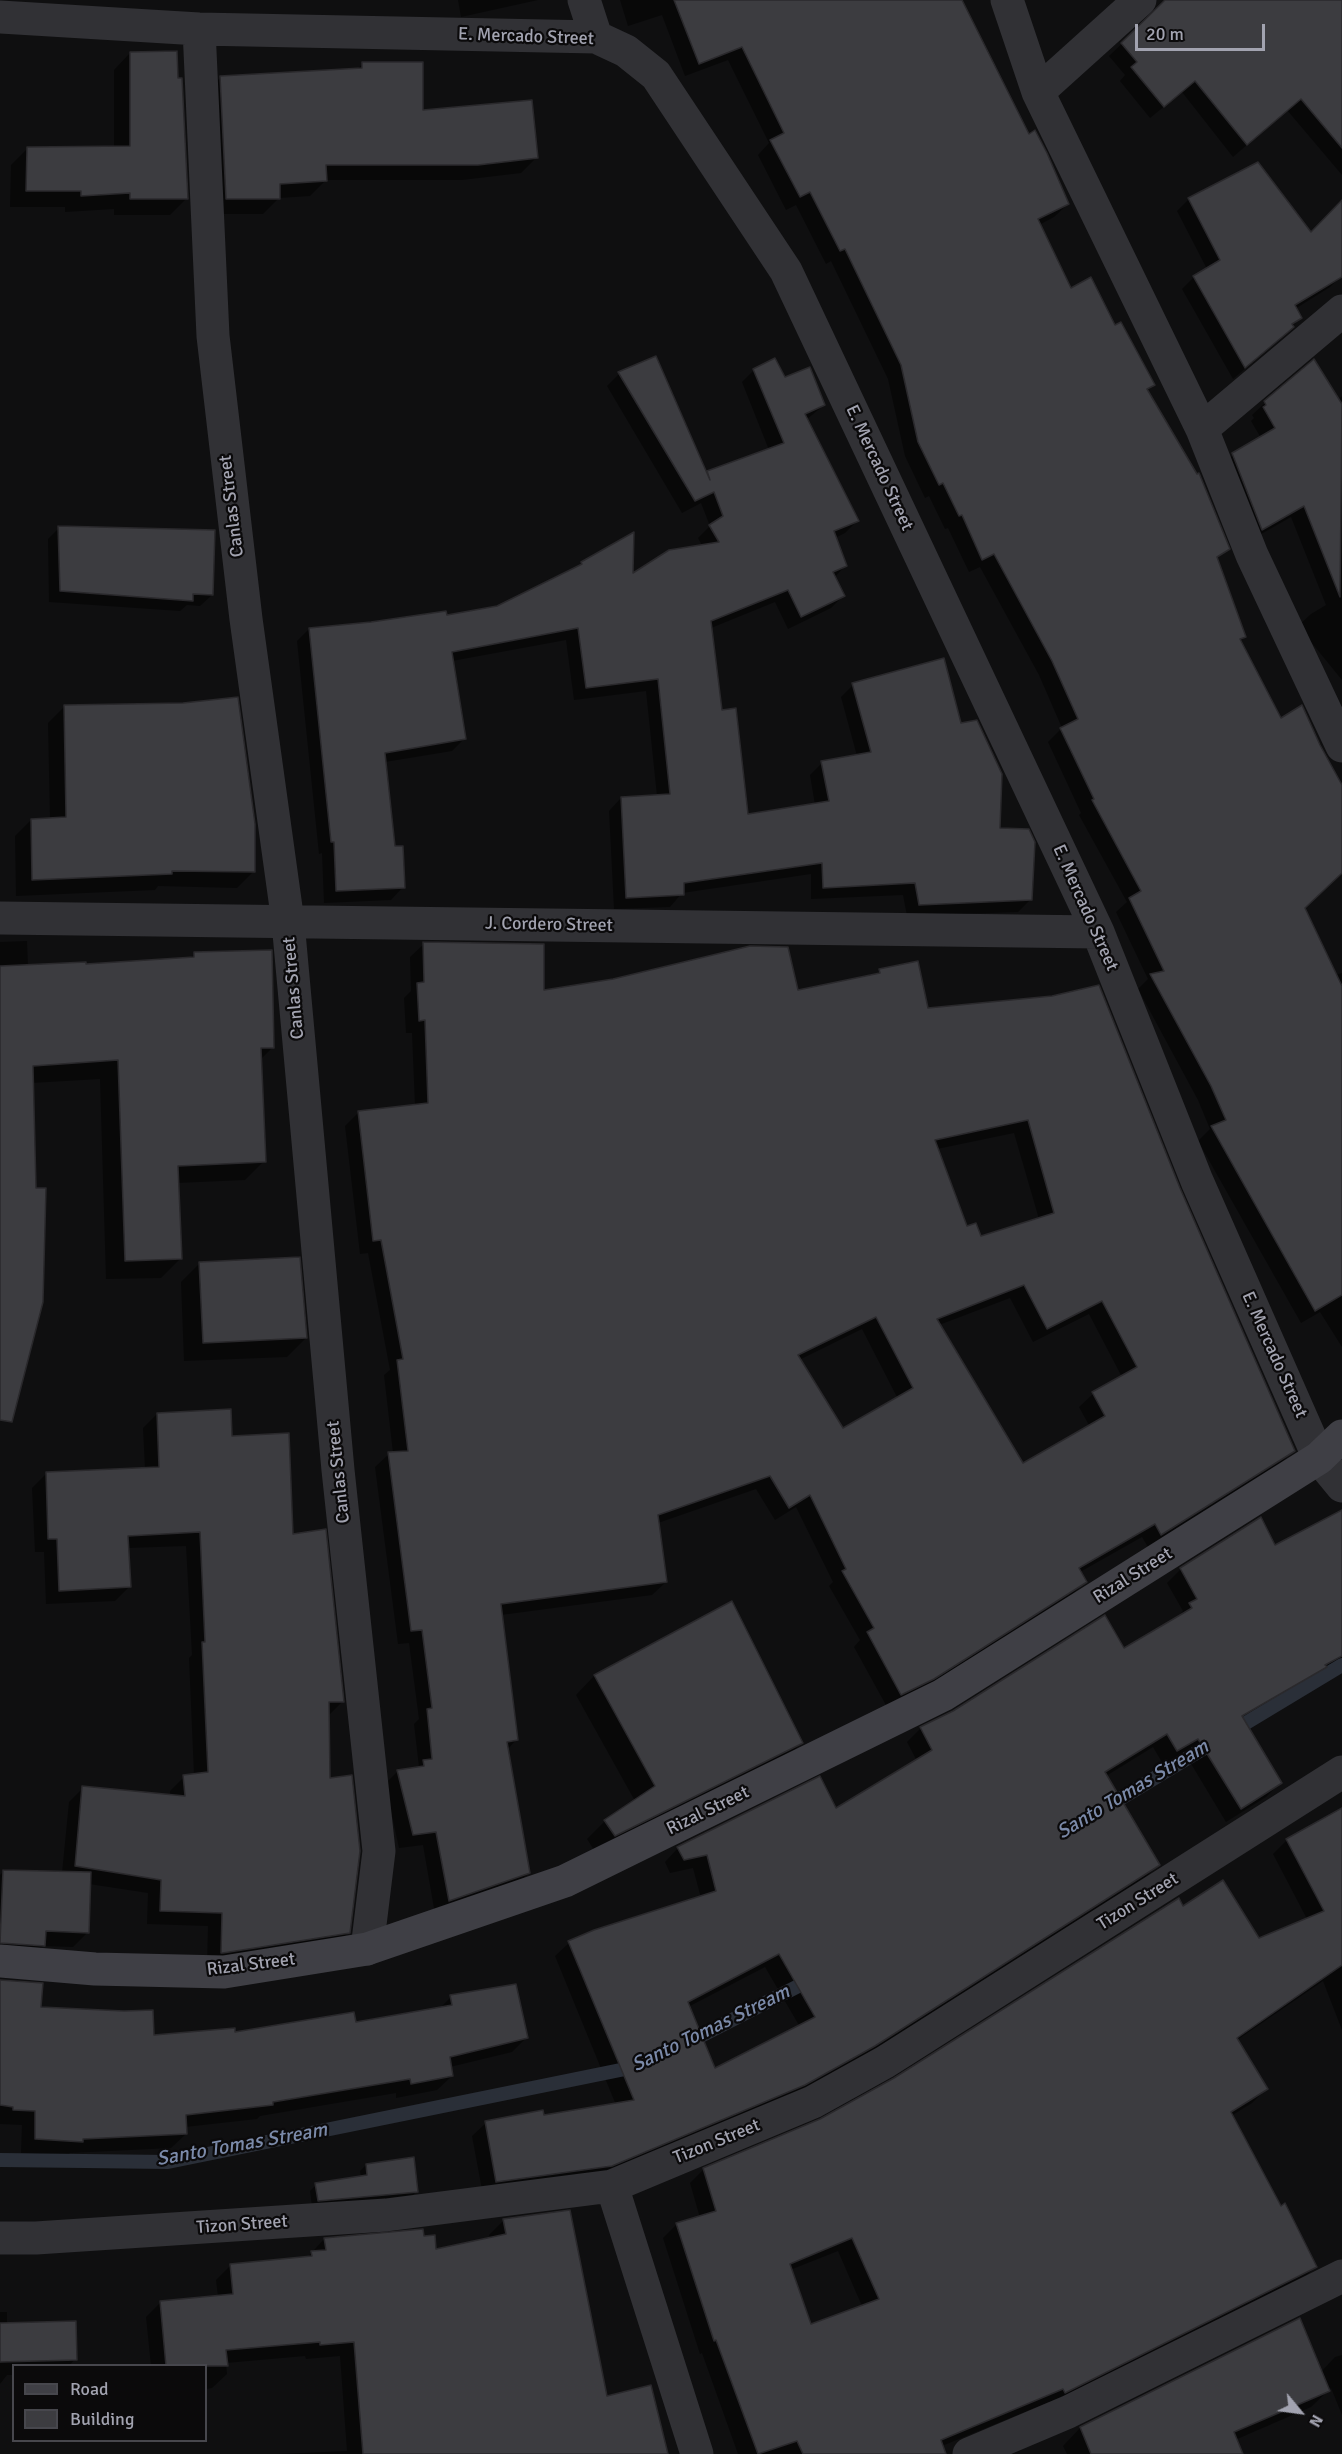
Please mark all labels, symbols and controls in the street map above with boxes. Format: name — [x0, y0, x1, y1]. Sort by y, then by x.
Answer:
scale bar — [1138, 12, 1268, 50]
text: 20 m — [1146, 23, 1184, 45]
street label: E. Mercado Street — [458, 24, 594, 50]
street label: E. Mercado Street — [840, 402, 918, 534]
street label: Canlas Street — [215, 454, 249, 558]
street label: E. Mercado Street — [1047, 841, 1123, 975]
street label: J. Cordero Street — [485, 913, 613, 937]
street label: Canlas Street — [279, 936, 309, 1040]
street label: E. Mercado Street — [1236, 1288, 1312, 1422]
street label: Canlas Street — [323, 1420, 355, 1524]
street label: Rizal Street — [1090, 1543, 1176, 1609]
water label: Santo Tomas Stream — [1053, 1735, 1213, 1845]
street label: Rizal Street — [663, 1782, 753, 1840]
street label: Tizon Street — [1093, 1869, 1183, 1935]
street label: Rizal Street — [206, 1949, 296, 1981]
water label: Santo Tomas Stream — [628, 1980, 794, 2078]
street label: Tizon Street — [671, 2115, 763, 2169]
water label: Santo Tomas Stream — [155, 2118, 329, 2172]
street label: Tizon Street — [196, 2211, 288, 2239]
legend — [12, 2364, 207, 2442]
text: Road — [70, 2378, 109, 2400]
north arrow — [1270, 2382, 1330, 2442]
text: Building — [70, 2408, 134, 2430]
text: N — [1304, 2411, 1327, 2430]

